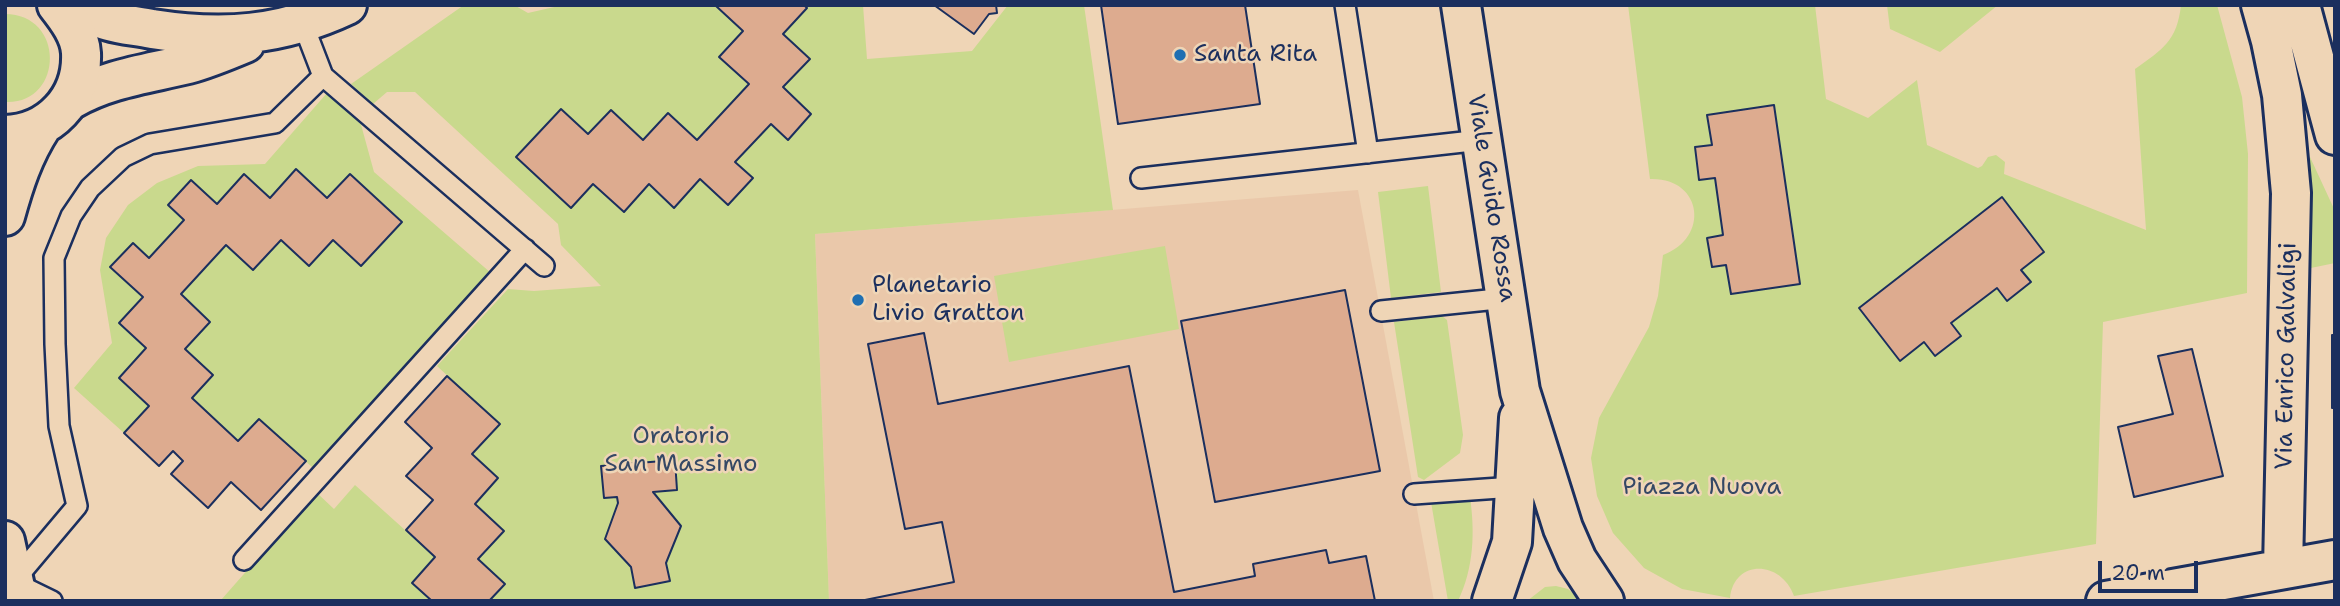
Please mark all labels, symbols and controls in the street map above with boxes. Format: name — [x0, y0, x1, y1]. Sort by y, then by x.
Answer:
place label: Santa Rita — [1194, 41, 1317, 69]
marker: Santa Rita — [1172, 47, 1188, 63]
street label: Viale Guido Rossa — [1460, 92, 1522, 304]
street label: Via Enrico Galvaligi — [2271, 242, 2303, 470]
place label: Planetario Livio Gratton — [872, 272, 1024, 328]
marker: Planetario Livio Gratton — [850, 292, 866, 308]
park label: Oratorio San Massimo — [605, 423, 757, 479]
park label: Piazza Nuova — [1623, 474, 1781, 502]
scale bar — [2102, 546, 2202, 590]
text: 20 m — [2111, 559, 2165, 587]

